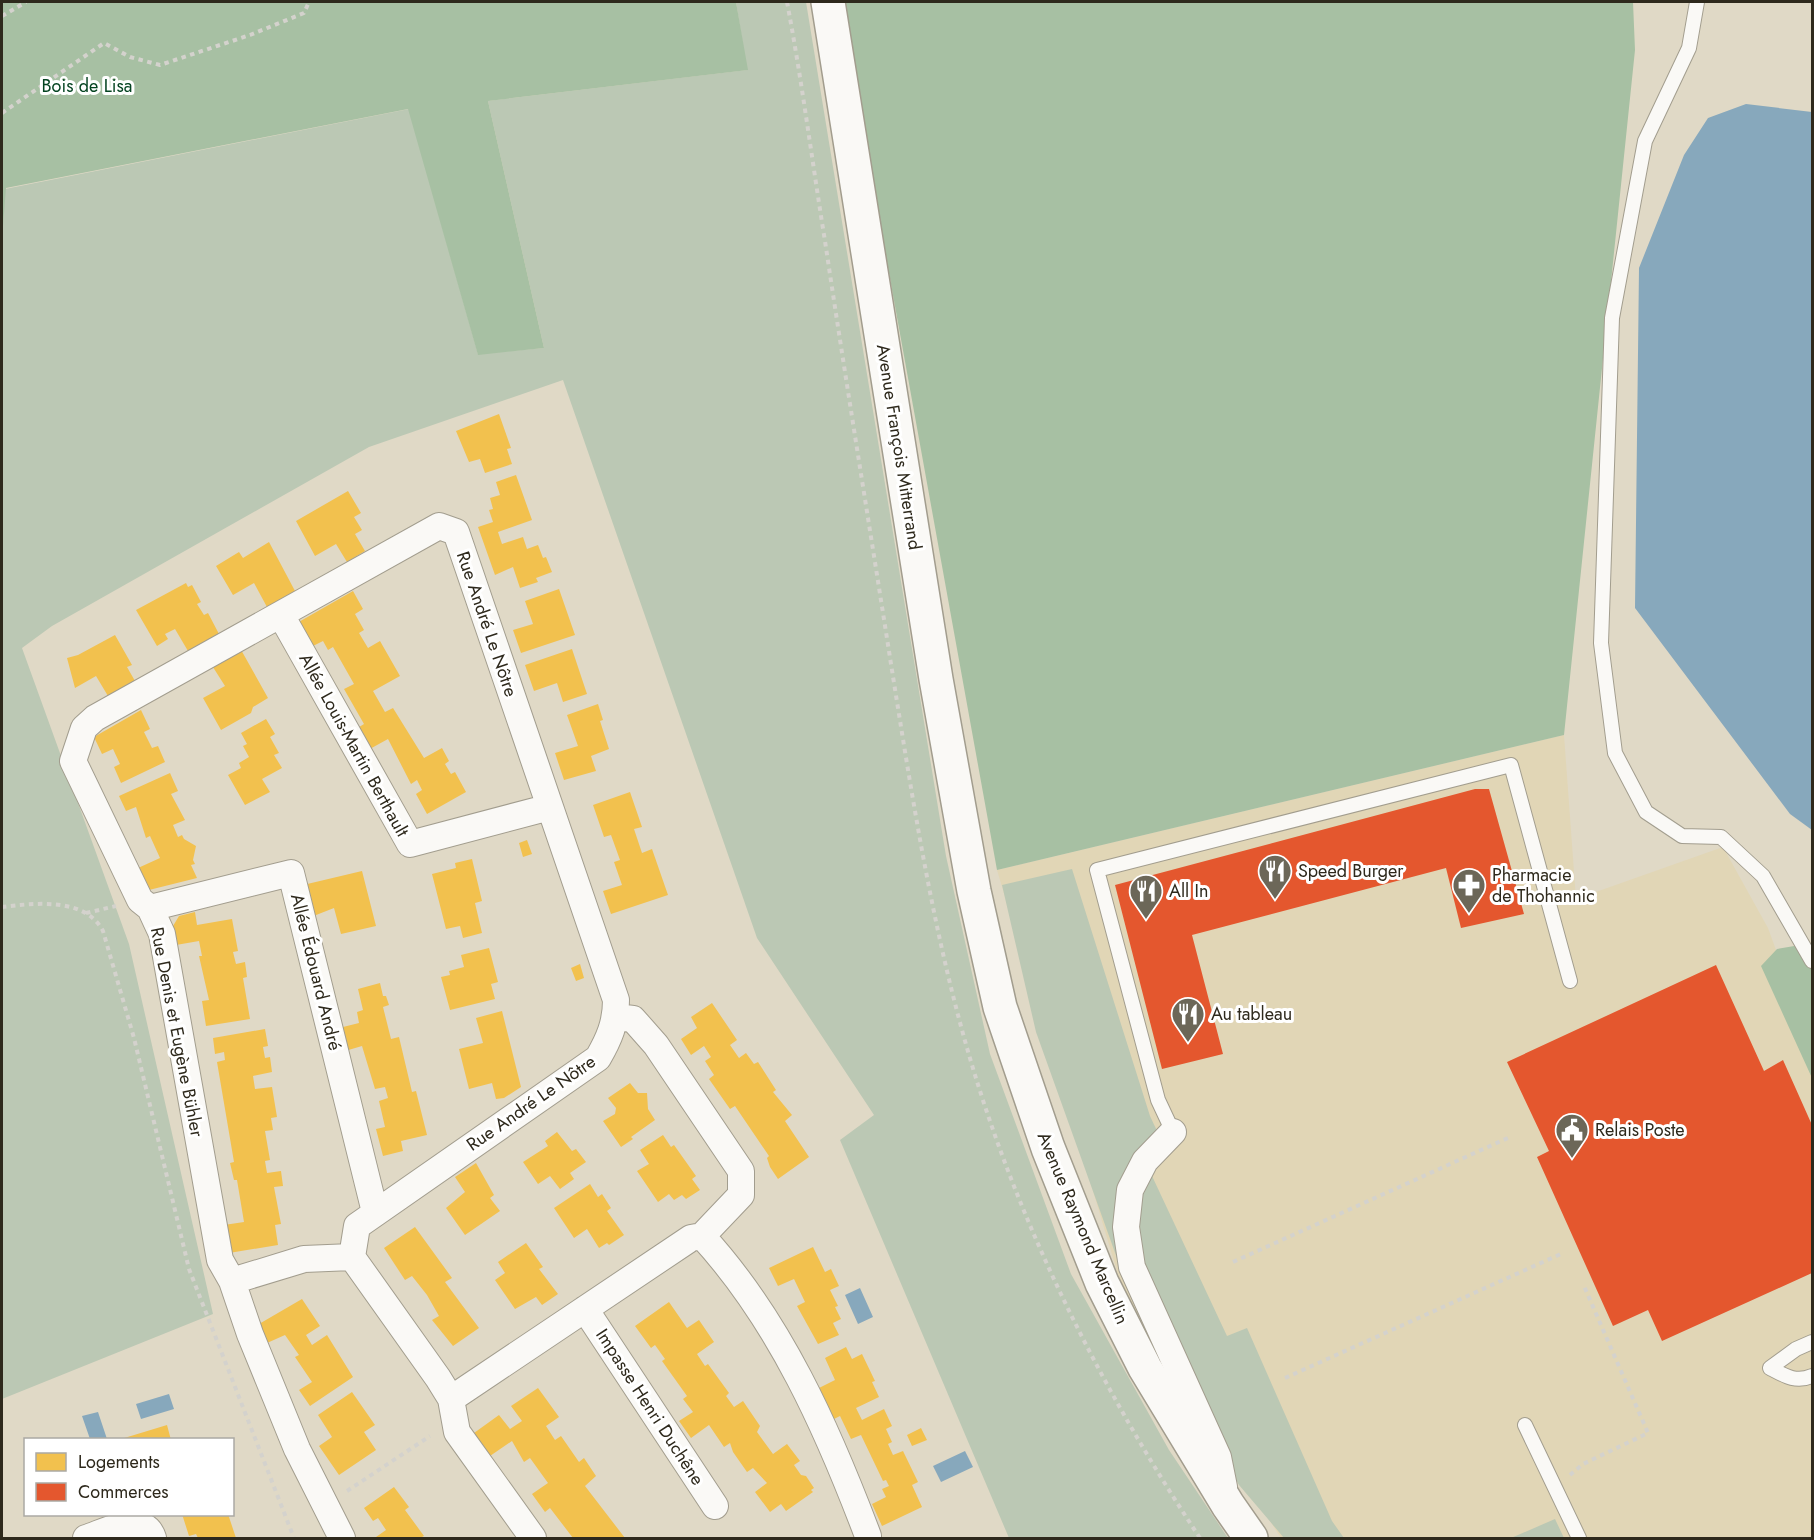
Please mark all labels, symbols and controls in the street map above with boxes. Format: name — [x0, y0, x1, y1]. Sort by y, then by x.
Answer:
park label: Bois de Lisa — [42, 73, 132, 99]
street label: Avenue François Mitterrand — [870, 342, 928, 552]
street label: Rue André Le Nôtre — [450, 548, 524, 700]
street label: Allée Louis-Martin Berthault — [293, 648, 416, 842]
restaurant icon: Speed Burger — [1257, 853, 1293, 900]
place label: Speed Burger — [1298, 858, 1404, 884]
place label: Pharmacie de Thohannic — [1492, 862, 1595, 909]
pharmacy icon: Pharmacie de Thohannic — [1451, 867, 1487, 914]
restaurant icon: All In — [1128, 873, 1164, 920]
place label: All In — [1169, 878, 1208, 904]
street label: Allée Édouard André — [284, 891, 348, 1053]
street label: Rue Denis et Eugène Bühler — [144, 925, 210, 1140]
restaurant icon: Au tableau — [1170, 996, 1206, 1043]
place label: Au tableau — [1211, 1001, 1292, 1027]
street label: Rue André Le Nôtre — [461, 1049, 601, 1157]
public building icon: Relais Poste — [1554, 1112, 1590, 1159]
place label: Relais Poste — [1595, 1117, 1684, 1143]
street label: Avenue Raymond Marcellin — [1031, 1128, 1135, 1328]
street label: Impasse Henri Duchêne — [590, 1324, 710, 1490]
legend — [24, 1438, 234, 1516]
text: Logements — [78, 1449, 160, 1475]
text: Commerces — [78, 1479, 169, 1505]

